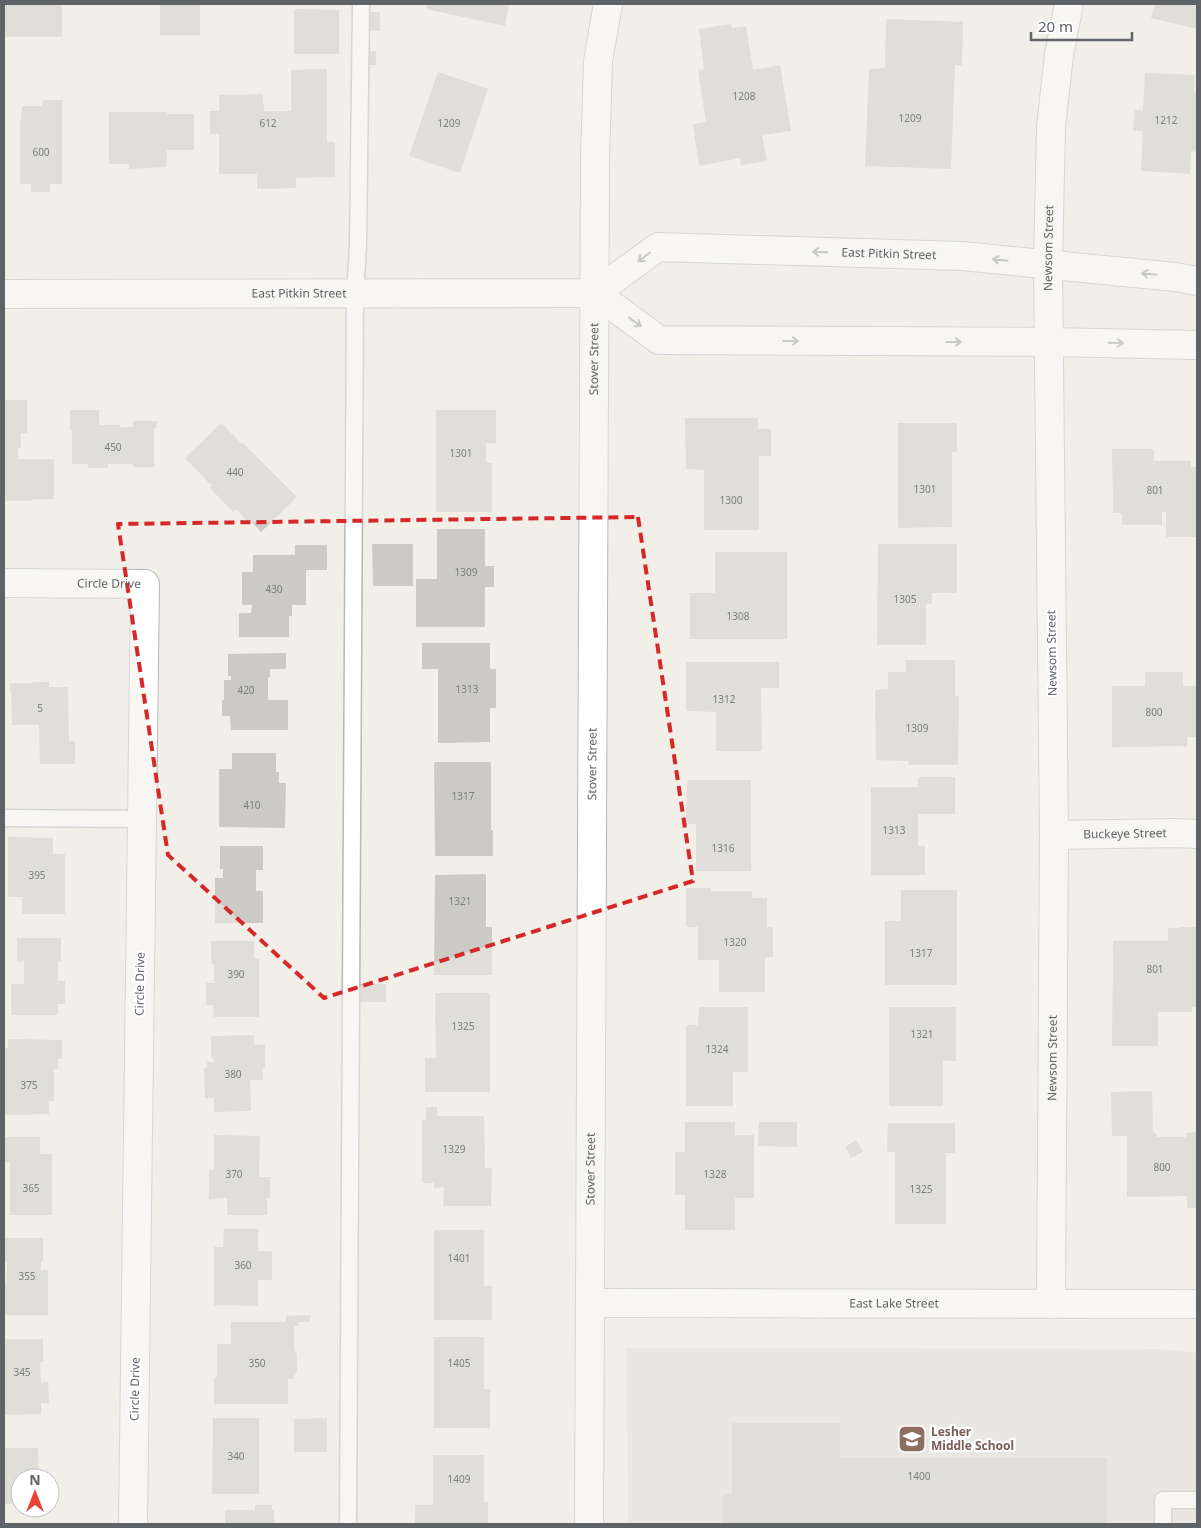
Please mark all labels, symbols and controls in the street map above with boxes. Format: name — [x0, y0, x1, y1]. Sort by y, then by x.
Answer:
scale bar — [1031, 10, 1132, 42]
text: 20 m — [1038, 16, 1073, 36]
house number: 1208 — [733, 89, 756, 103]
house number: 1209 — [899, 111, 922, 125]
house number: 1212 — [1155, 113, 1178, 127]
house number: 612 — [259, 116, 277, 130]
house number: 1209 — [438, 116, 461, 130]
house number: 600 — [32, 145, 50, 159]
street label: Newsom Street — [1039, 204, 1057, 291]
street label: East Pitkin Street — [841, 243, 937, 263]
one-way arrow — [812, 247, 828, 256]
one-way arrow — [638, 252, 651, 263]
one-way arrow — [992, 255, 1008, 265]
one-way arrow — [1141, 270, 1157, 279]
street label: East Pitkin Street — [251, 284, 347, 302]
one-way arrow — [628, 317, 642, 327]
street label: Stover Street — [585, 322, 602, 395]
one-way arrow — [783, 336, 799, 346]
one-way arrow — [946, 337, 962, 347]
one-way arrow — [1108, 338, 1124, 348]
house number: 450 — [104, 440, 122, 454]
house number: 1301 — [450, 446, 472, 460]
house number: 440 — [226, 465, 244, 479]
house number: 1301 — [914, 482, 936, 496]
house number: 801 — [1146, 483, 1164, 497]
house number: 1300 — [720, 493, 743, 507]
house number: 1309 — [455, 565, 478, 579]
street label: Circle Drive — [77, 575, 141, 592]
house number: 430 — [265, 582, 283, 596]
house number: 1305 — [894, 592, 917, 606]
house number: 1308 — [727, 609, 750, 623]
street label: Newsom Street — [1042, 609, 1061, 696]
house number: 1313 — [456, 682, 479, 696]
house number: 420 — [237, 683, 255, 697]
house number: 1312 — [713, 692, 736, 706]
house number: 5 — [37, 701, 43, 715]
house number: 800 — [1145, 705, 1163, 719]
house number: 1309 — [906, 721, 929, 735]
street label: Stover Street — [583, 727, 601, 800]
house number: 1317 — [452, 789, 475, 803]
house number: 410 — [243, 798, 261, 812]
house number: 1313 — [883, 823, 906, 837]
street label: Buckeye Street — [1083, 824, 1168, 843]
house number: 1316 — [712, 841, 735, 855]
house number: 395 — [28, 868, 46, 882]
house number: 1321 — [449, 894, 471, 908]
house number: 1320 — [724, 935, 747, 949]
house number: 1317 — [910, 946, 933, 960]
street label: Circle Drive — [130, 952, 149, 1016]
house number: 801 — [1146, 962, 1164, 976]
house number: 390 — [227, 967, 245, 981]
street label: Newsom Street — [1043, 1014, 1061, 1101]
house number: 1325 — [452, 1019, 475, 1033]
house number: 1321 — [911, 1027, 933, 1041]
house number: 1324 — [706, 1042, 729, 1056]
house number: 380 — [224, 1067, 242, 1081]
house number: 375 — [20, 1078, 38, 1092]
street label: Stover Street — [581, 1132, 599, 1205]
house number: 1329 — [443, 1142, 466, 1156]
house number: 800 — [1153, 1160, 1171, 1174]
house number: 370 — [225, 1167, 243, 1181]
house number: 1328 — [704, 1167, 727, 1181]
house number: 365 — [22, 1181, 40, 1195]
house number: 1325 — [910, 1182, 933, 1196]
house number: 1401 — [448, 1251, 470, 1265]
house number: 360 — [234, 1258, 252, 1272]
house number: 355 — [18, 1269, 36, 1283]
street label: East Lake Street — [849, 1294, 939, 1312]
house number: 350 — [248, 1356, 266, 1370]
house number: 1405 — [448, 1356, 471, 1370]
street label: Circle Drive — [125, 1357, 144, 1421]
house number: 345 — [13, 1365, 31, 1379]
place label: Lesher Middle School — [931, 1423, 1014, 1454]
school or university icon: Lesher Middle School — [897, 1424, 927, 1454]
house number: 340 — [227, 1449, 245, 1463]
north arrow — [10, 1468, 60, 1518]
house number: 1400 — [908, 1469, 931, 1483]
text: N — [29, 1470, 41, 1489]
house number: 1409 — [448, 1472, 471, 1486]

